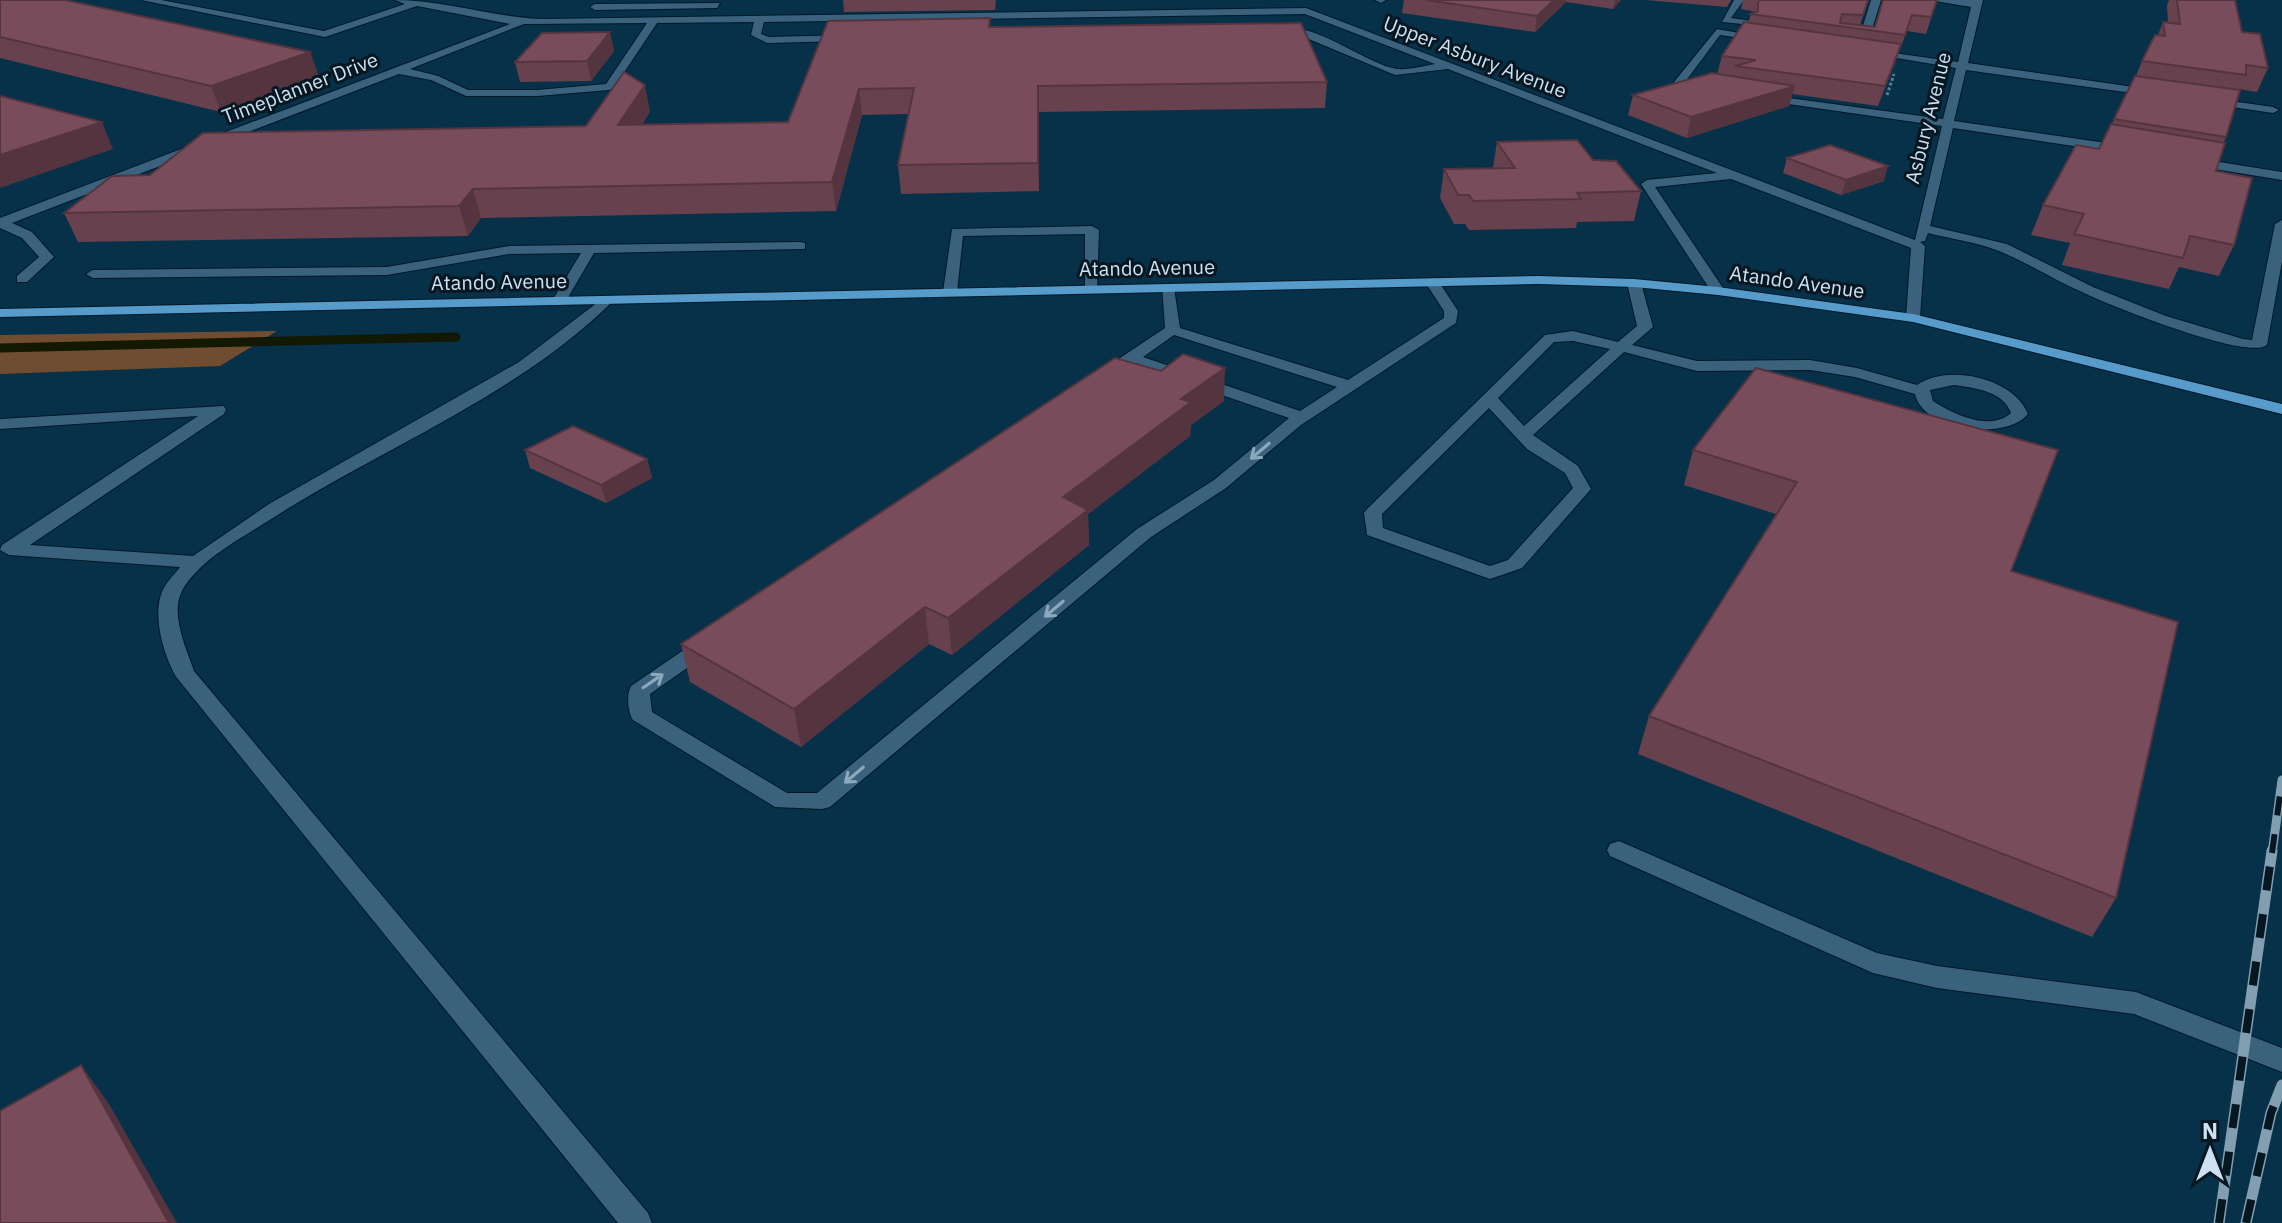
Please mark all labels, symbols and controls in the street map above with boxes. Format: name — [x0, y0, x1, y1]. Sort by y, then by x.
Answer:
street label: Upper Asbury Avenue — [1380, 9, 1571, 104]
street label: Timeplanner Drive — [218, 45, 382, 130]
street label: Asbury Avenue — [1898, 49, 1957, 186]
street label: Atando Avenue — [1079, 253, 1215, 282]
street label: Atando Avenue — [1728, 259, 1866, 304]
street label: Atando Avenue — [431, 267, 567, 296]
one-way arrow — [1250, 442, 1271, 460]
one-way arrow — [1044, 600, 1065, 618]
one-way arrow — [642, 673, 664, 689]
one-way arrow — [844, 766, 865, 784]
north arrow — [2170, 1111, 2250, 1191]
text: N — [2202, 1116, 2218, 1145]

